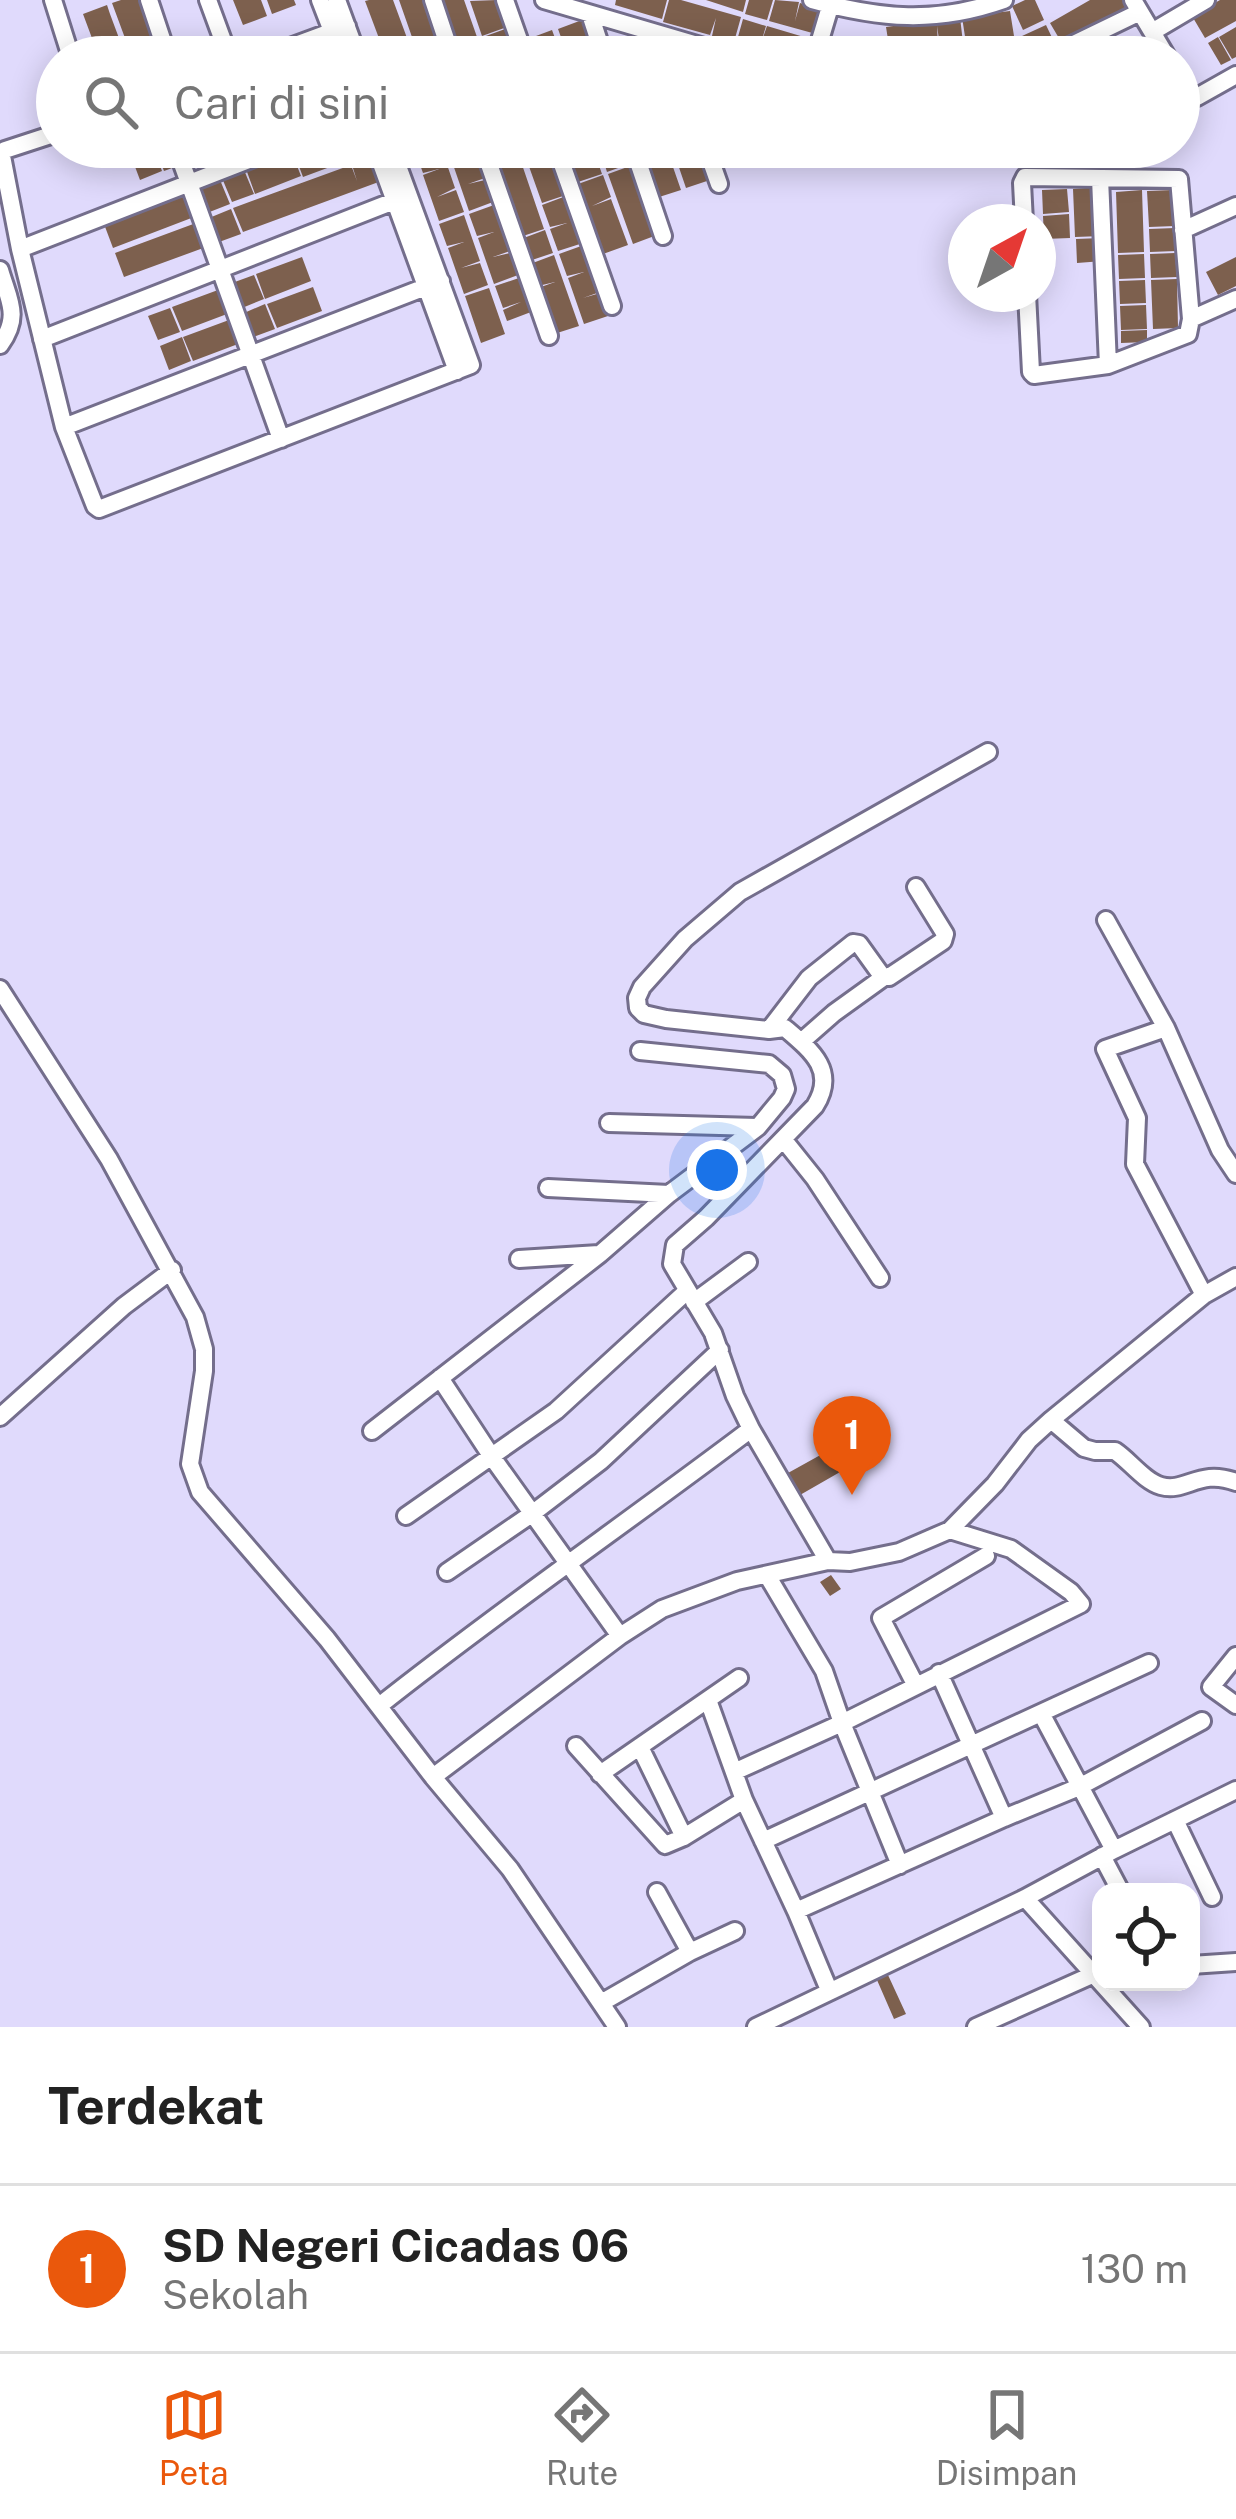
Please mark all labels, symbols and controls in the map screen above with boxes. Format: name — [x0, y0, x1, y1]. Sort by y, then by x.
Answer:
search box — [36, 36, 1200, 168]
icon: search — [78, 69, 144, 135]
text: Cari di sini — [174, 76, 389, 129]
north arrow — [948, 204, 1056, 312]
your location — [687, 1140, 747, 1200]
pin: 1 — [813, 1396, 891, 1495]
map controls — [1092, 1883, 1200, 1991]
button: locate — [1092, 1883, 1200, 1991]
text: Terdekat — [48, 2076, 264, 2135]
text: SD Negeri Cicadas 06 — [162, 2219, 629, 2272]
text: 1 — [79, 2246, 95, 2292]
text: 130 m — [1081, 2246, 1188, 2292]
text: Sekolah — [162, 2272, 309, 2318]
tab: Peta — [159, 2382, 228, 2492]
tab: Rute — [546, 2382, 618, 2492]
tab: Disimpan — [936, 2382, 1077, 2492]

